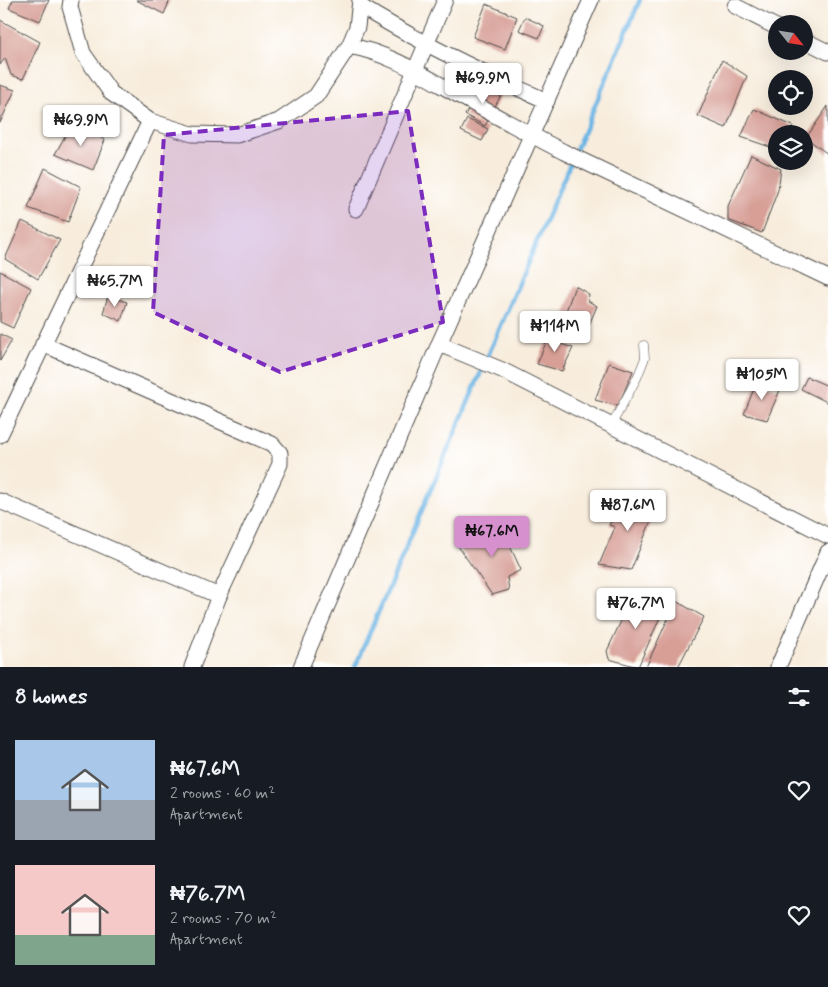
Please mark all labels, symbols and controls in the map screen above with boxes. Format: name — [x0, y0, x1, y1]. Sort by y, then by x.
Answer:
north arrow — [768, 15, 812, 60]
map controls — [768, 15, 813, 170]
pin: ₦69.9M — [442, 62, 524, 105]
text: ₦69.9M — [456, 68, 510, 89]
button: locate — [768, 70, 813, 115]
pin: ₦69.9M — [40, 104, 122, 147]
text: ₦69.9M — [54, 110, 108, 131]
button: layers — [768, 125, 813, 170]
pin: ₦65.7M — [74, 266, 156, 308]
text: ₦65.7M — [87, 271, 143, 292]
pin: ₦114M — [520, 310, 590, 353]
text: ₦114M — [530, 316, 580, 337]
pin: ₦105M — [727, 358, 797, 401]
text: ₦105M — [737, 364, 787, 385]
pin: ₦87.6M — [587, 490, 669, 532]
text: ₦87.6M — [601, 495, 655, 516]
pin: ₦67.6M — [451, 516, 533, 558]
text: ₦67.6M — [465, 521, 519, 542]
pin: ₦76.7M — [595, 588, 677, 630]
text: ₦76.7M — [607, 593, 665, 614]
text: 8 homes — [15, 683, 87, 711]
icon: filters — [785, 683, 813, 711]
text: ₦67.6M — [170, 755, 240, 783]
icon: home — [55, 760, 115, 820]
icon: heart — [785, 776, 813, 804]
text: 2 rooms · 60 m² — [170, 783, 275, 804]
text: Apartment — [170, 804, 243, 825]
text: ₦76.7M — [170, 880, 245, 908]
icon: home — [55, 885, 115, 945]
icon: heart — [785, 901, 813, 929]
text: 2 rooms · 70 m² — [170, 908, 277, 929]
text: Apartment — [170, 929, 243, 950]

